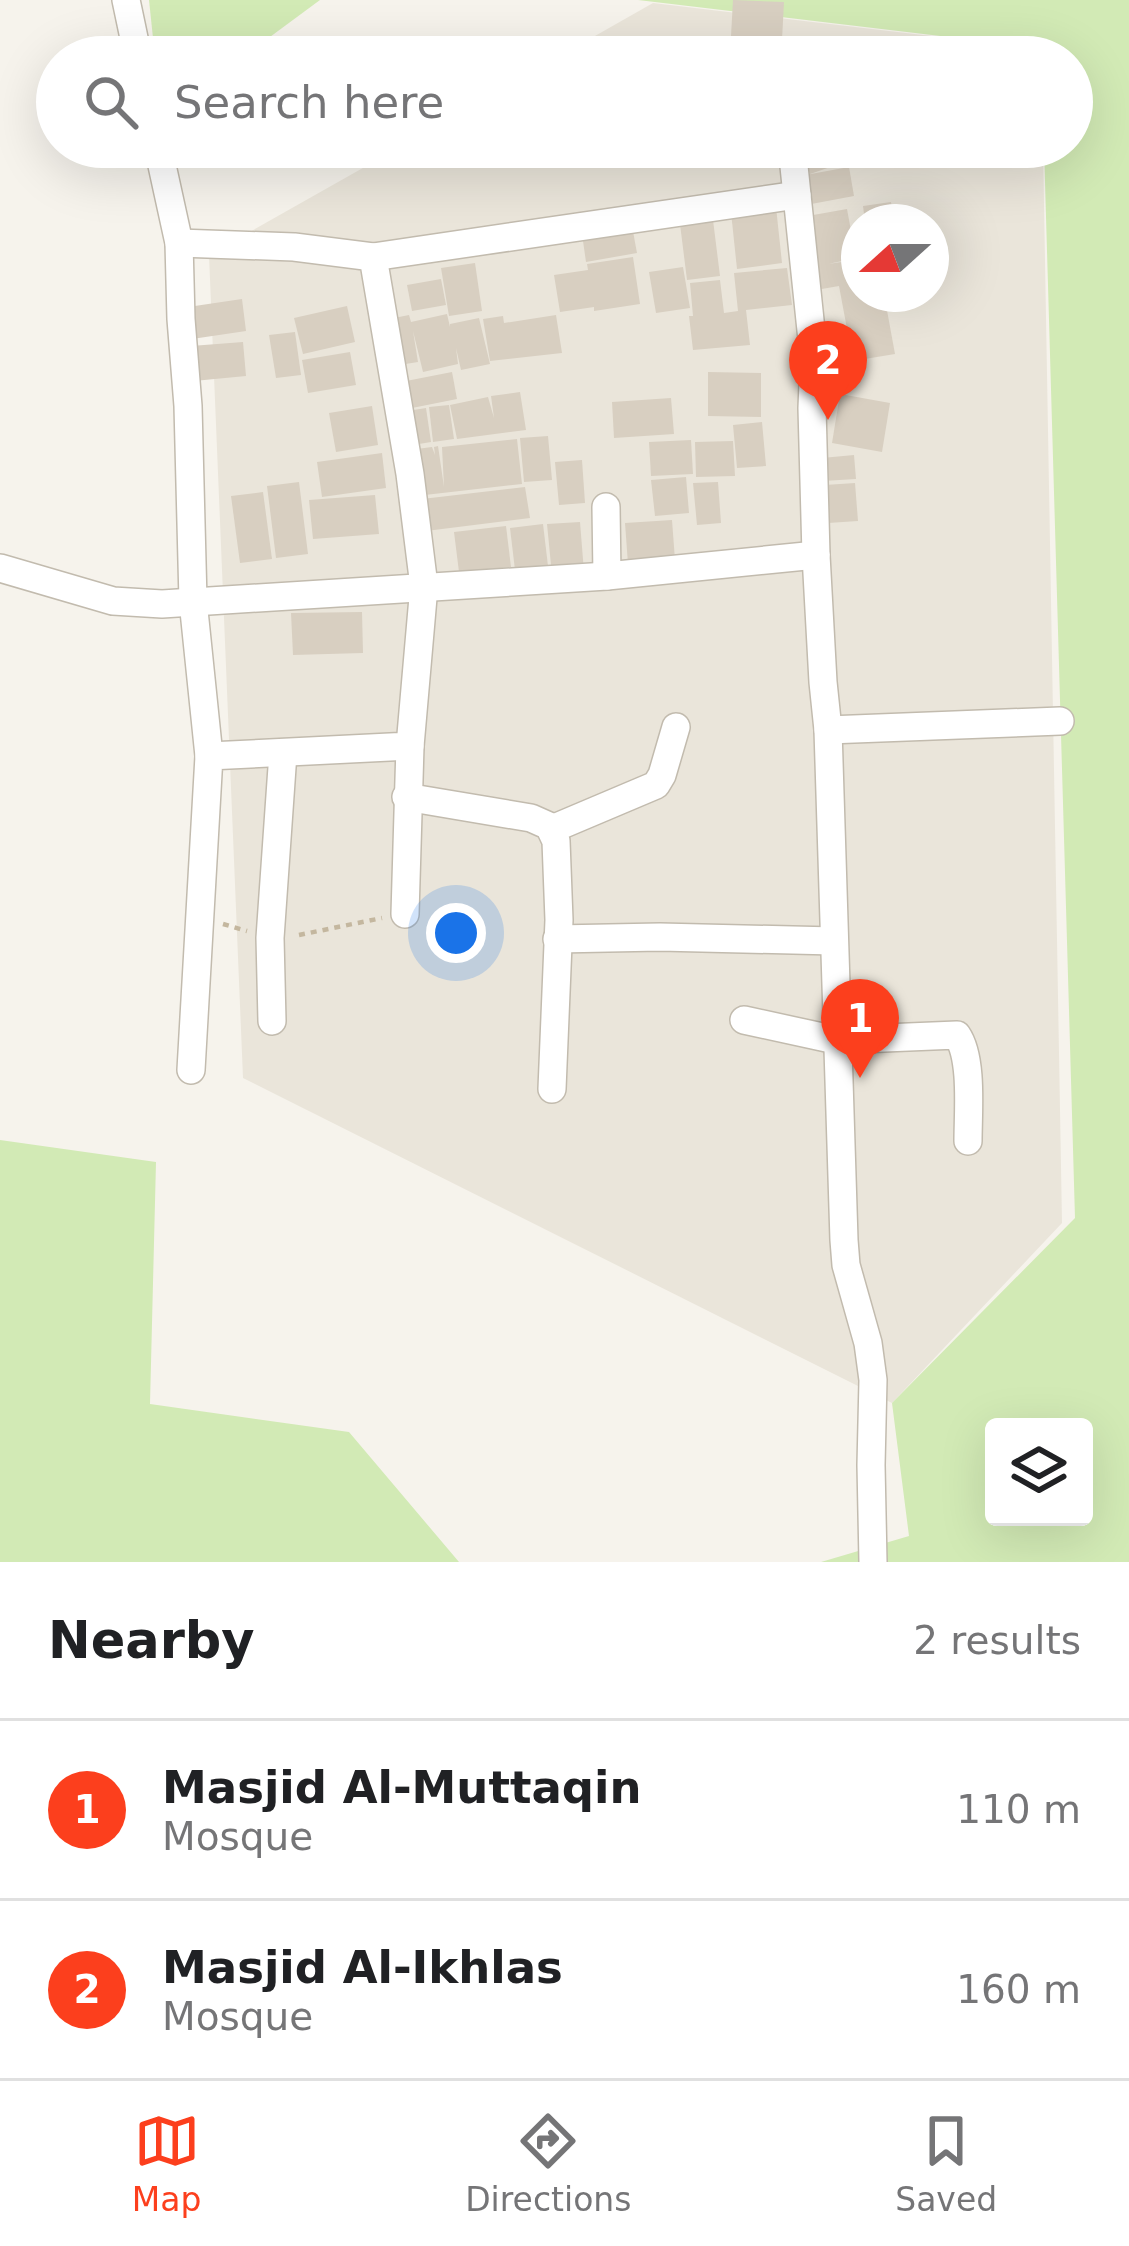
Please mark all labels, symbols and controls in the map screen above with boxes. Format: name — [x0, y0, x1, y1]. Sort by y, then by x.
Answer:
search box — [36, 36, 1093, 168]
icon: search — [78, 69, 144, 135]
text: Search here — [174, 76, 444, 129]
north arrow — [841, 204, 949, 312]
pin: 2 — [789, 321, 867, 420]
your location — [426, 903, 486, 963]
pin: 1 — [821, 979, 899, 1078]
map controls — [985, 1418, 1093, 1526]
button: layers — [985, 1418, 1093, 1526]
text: Nearby — [48, 1611, 255, 1670]
text: 2 results — [913, 1618, 1081, 1663]
text: Masjid Al-Muttaqin — [162, 1761, 641, 1814]
text: 1 — [73, 1787, 101, 1832]
text: 110 m — [956, 1787, 1081, 1832]
text: Mosque — [162, 1814, 313, 1859]
text: Masjid Al-Ikhlas — [162, 1941, 563, 1994]
text: 2 — [73, 1967, 101, 2012]
text: 160 m — [956, 1967, 1081, 2012]
text: Mosque — [162, 1994, 313, 2039]
tab: Map — [132, 2108, 202, 2219]
tab: Directions — [465, 2108, 631, 2219]
tab: Saved — [895, 2108, 997, 2219]

